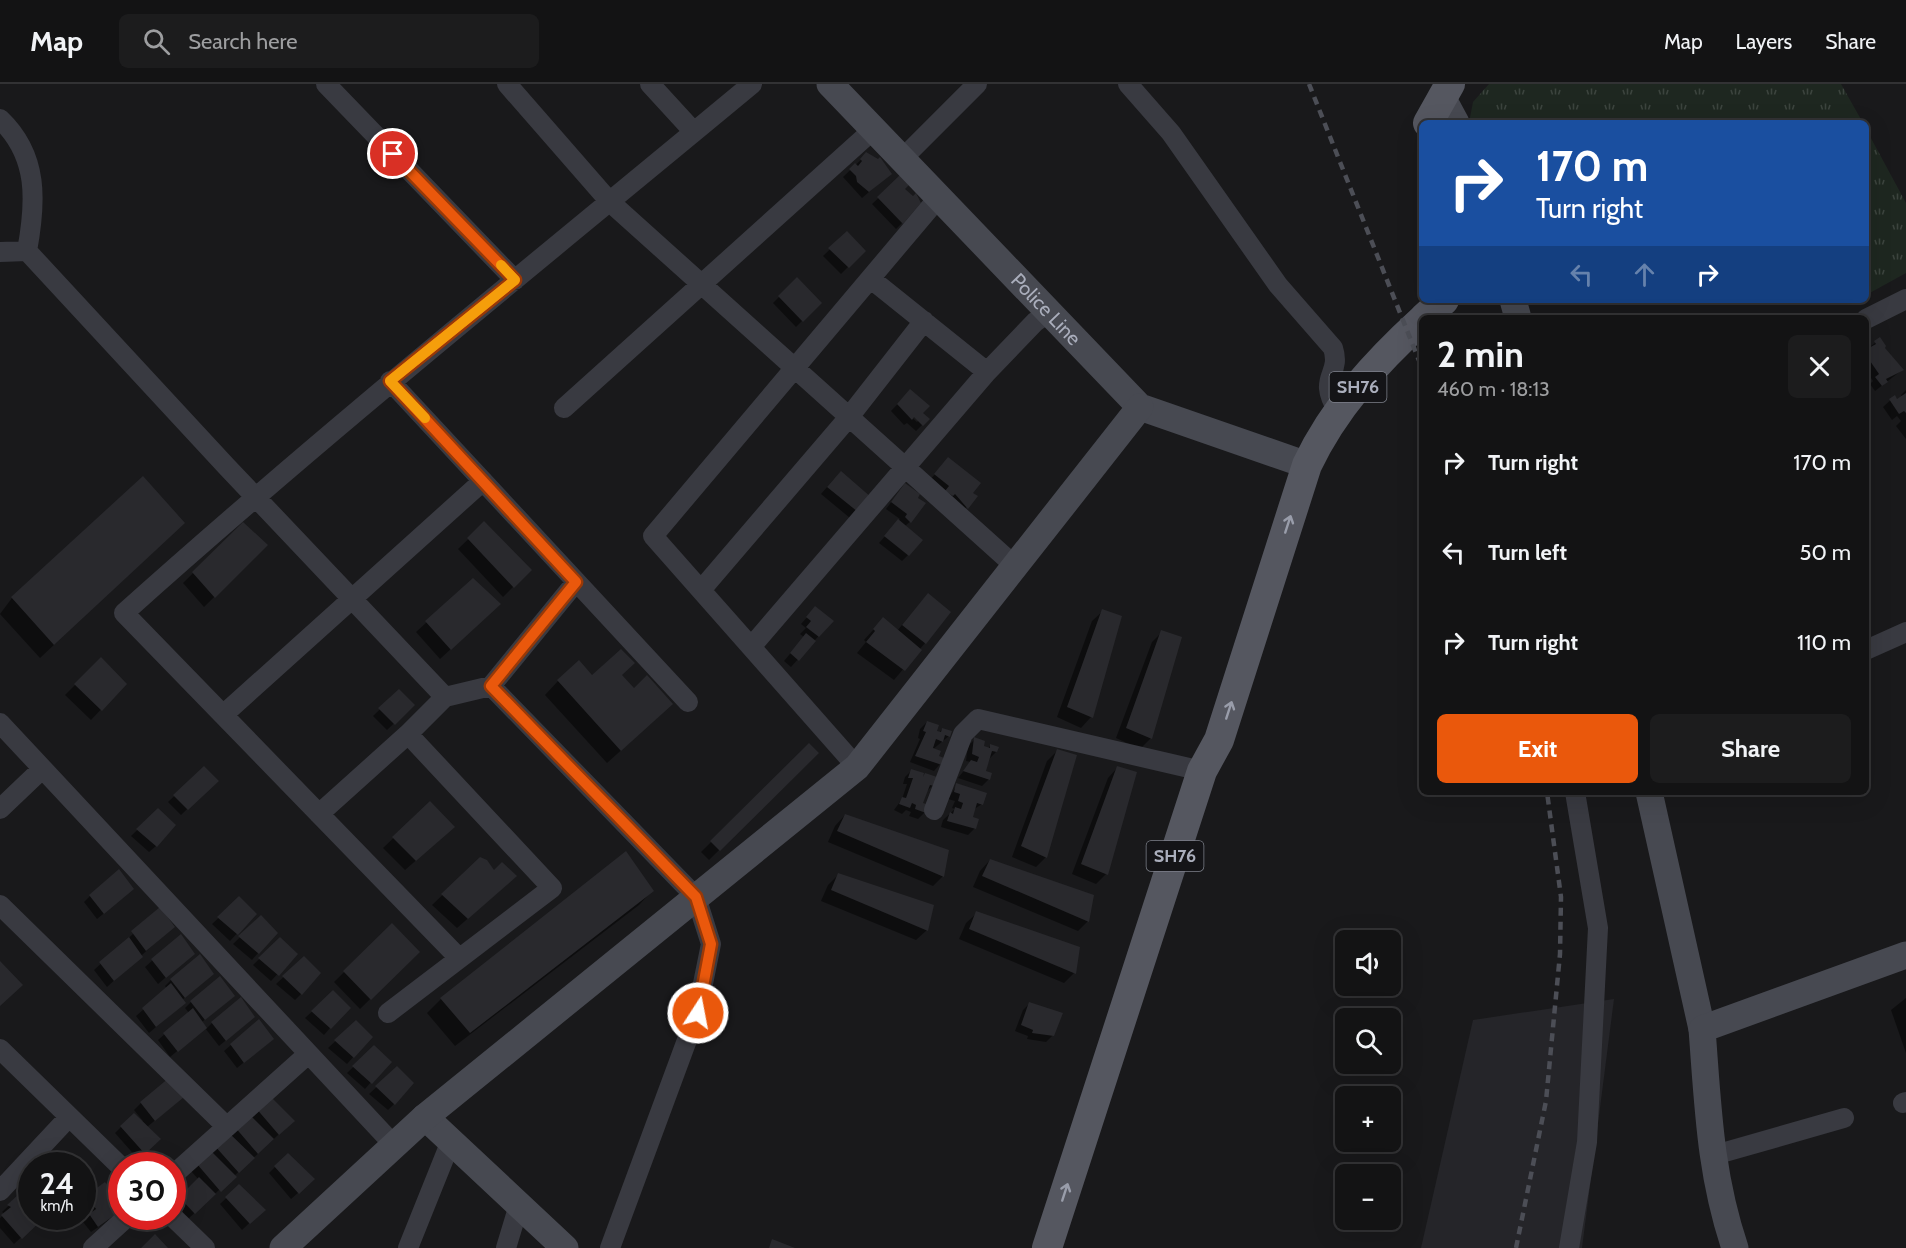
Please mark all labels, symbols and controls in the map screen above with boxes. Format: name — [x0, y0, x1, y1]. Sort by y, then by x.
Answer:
search box — [119, 14, 539, 68]
text: Map — [30, 24, 83, 58]
icon: search — [140, 25, 173, 58]
text: Search here — [188, 28, 297, 55]
text: Map — [1664, 29, 1703, 54]
text: Layers — [1736, 29, 1792, 54]
text: Share — [1825, 29, 1876, 54]
pin — [367, 128, 418, 179]
icon: arrive — [376, 137, 409, 170]
text: 170 m — [1536, 140, 1648, 192]
icon: right — [1437, 144, 1515, 222]
text: Turn right — [1536, 192, 1643, 225]
icon: left — [1565, 258, 1598, 291]
icon: ahead — [1628, 258, 1661, 291]
icon: right — [1691, 258, 1724, 291]
street label: Police Line — [1006, 268, 1086, 350]
text: 2 min — [1437, 332, 1524, 376]
button: close — [1788, 335, 1851, 398]
road number: SH76 — [1330, 372, 1386, 402]
text: 460 m · 18:13 — [1437, 377, 1550, 401]
icon: right — [1437, 446, 1470, 479]
text: Turn right — [1488, 449, 1578, 476]
text: 170 m — [1793, 449, 1851, 476]
one-way arrow — [1283, 515, 1294, 534]
icon: left — [1437, 536, 1470, 569]
text: Turn left — [1488, 539, 1567, 566]
text: 50 m — [1799, 539, 1851, 566]
icon: right — [1437, 626, 1470, 659]
text: Turn right — [1488, 629, 1578, 656]
text: 110 m — [1797, 629, 1851, 656]
one-way arrow — [1224, 701, 1235, 720]
button: Exit — [1437, 714, 1638, 783]
button: Share — [1650, 714, 1851, 783]
road number: SH76 — [1146, 841, 1204, 871]
map controls — [1335, 930, 1401, 1230]
button: sound — [1335, 930, 1401, 996]
position arrow — [666, 981, 730, 1045]
button: search — [1335, 1008, 1401, 1074]
button: + — [1335, 1086, 1401, 1152]
speed limit sign: 30 — [108, 1152, 186, 1230]
button: − — [1335, 1164, 1401, 1230]
text: 24 — [40, 1165, 74, 1202]
one-way arrow — [1060, 1183, 1071, 1202]
text: km/h — [41, 1197, 73, 1215]

